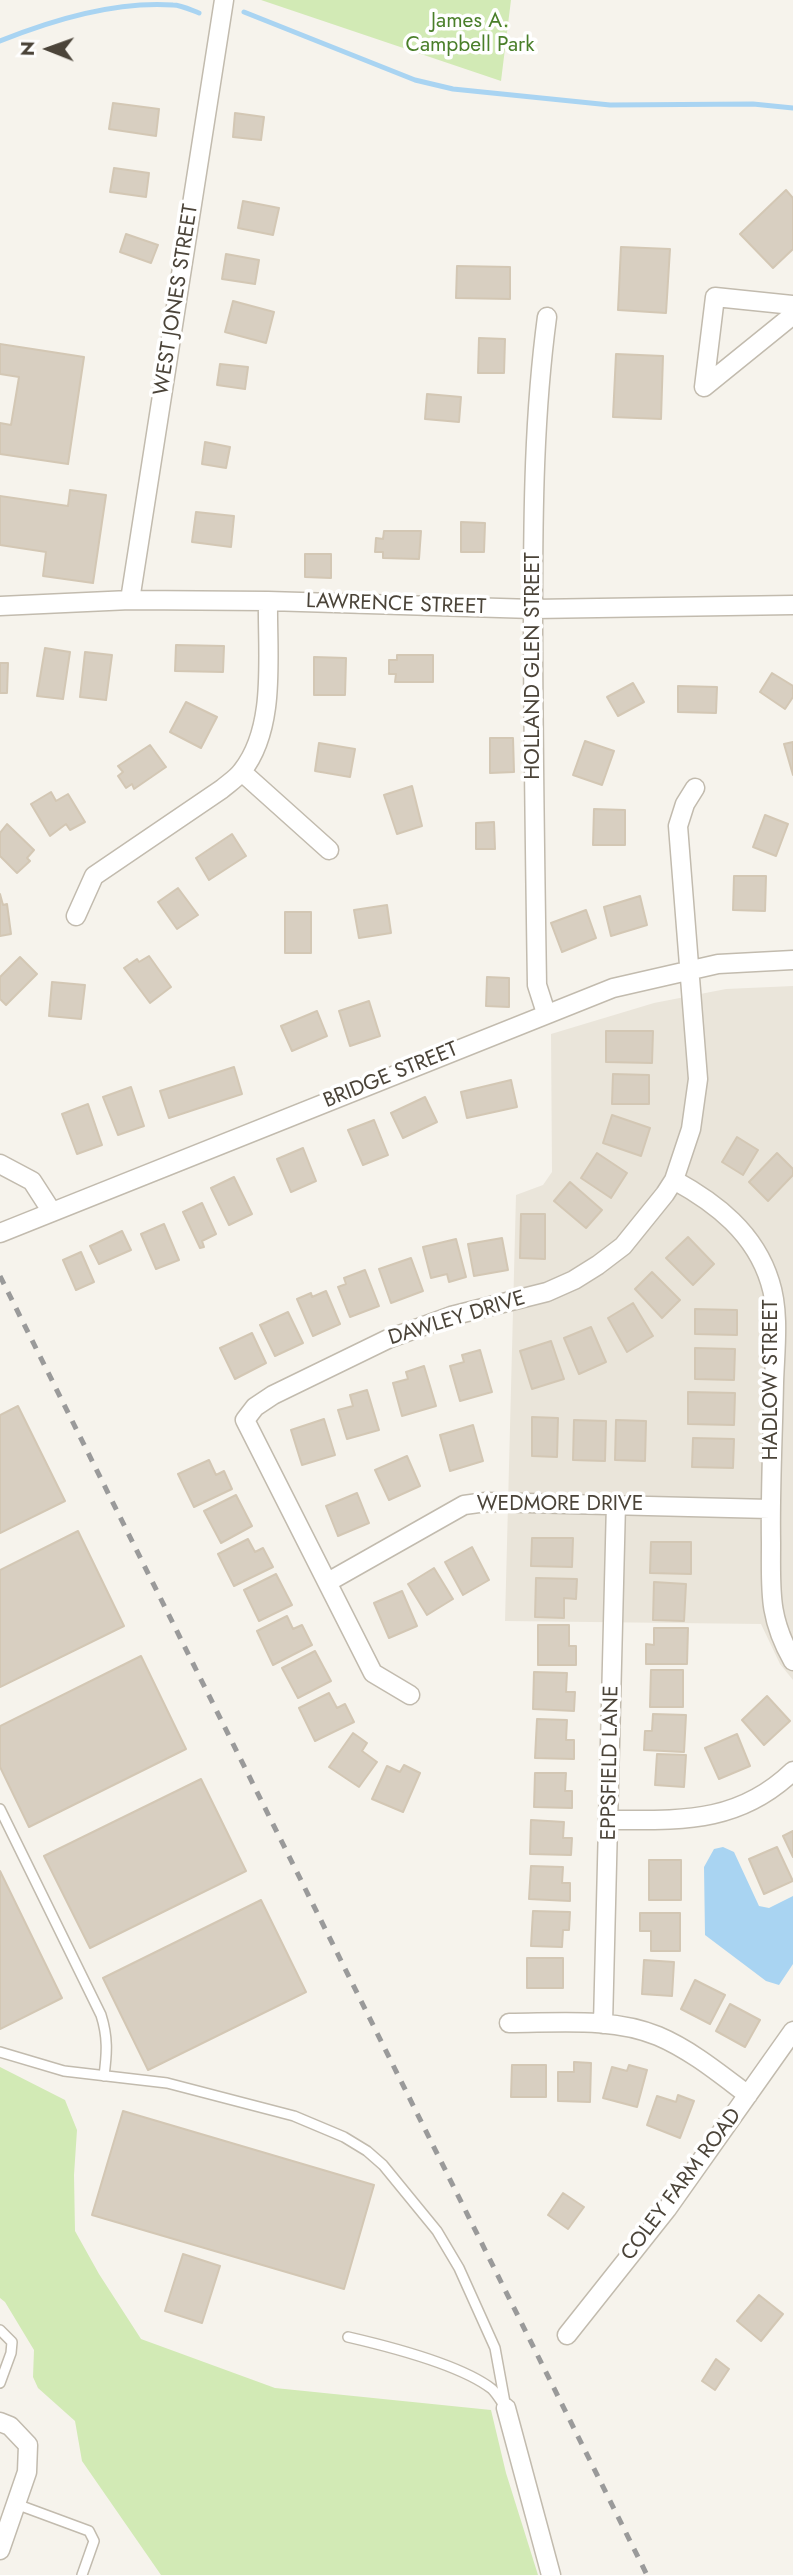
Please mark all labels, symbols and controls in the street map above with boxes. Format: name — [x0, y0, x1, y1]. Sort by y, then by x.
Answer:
park label: James A. Campbell Park — [405, 9, 535, 59]
north arrow — [14, 14, 84, 84]
text: N — [14, 41, 41, 56]
street label: WEST JONES STREET — [149, 203, 205, 397]
street label: HOLLAND GLEN STREET — [521, 552, 547, 780]
street label: LAWRENCE STREET — [305, 589, 487, 621]
street label: BRIDGE STREET — [320, 1038, 462, 1114]
street label: DAWLEY DRIVE — [385, 1286, 529, 1352]
street label: HADLOW STREET — [759, 1300, 785, 1460]
street label: WEDMORE DRIVE — [477, 1492, 643, 1518]
street label: EPPSFIELD LANE — [597, 1685, 625, 1841]
street label: COLEY FARM ROAD — [617, 2104, 747, 2266]

